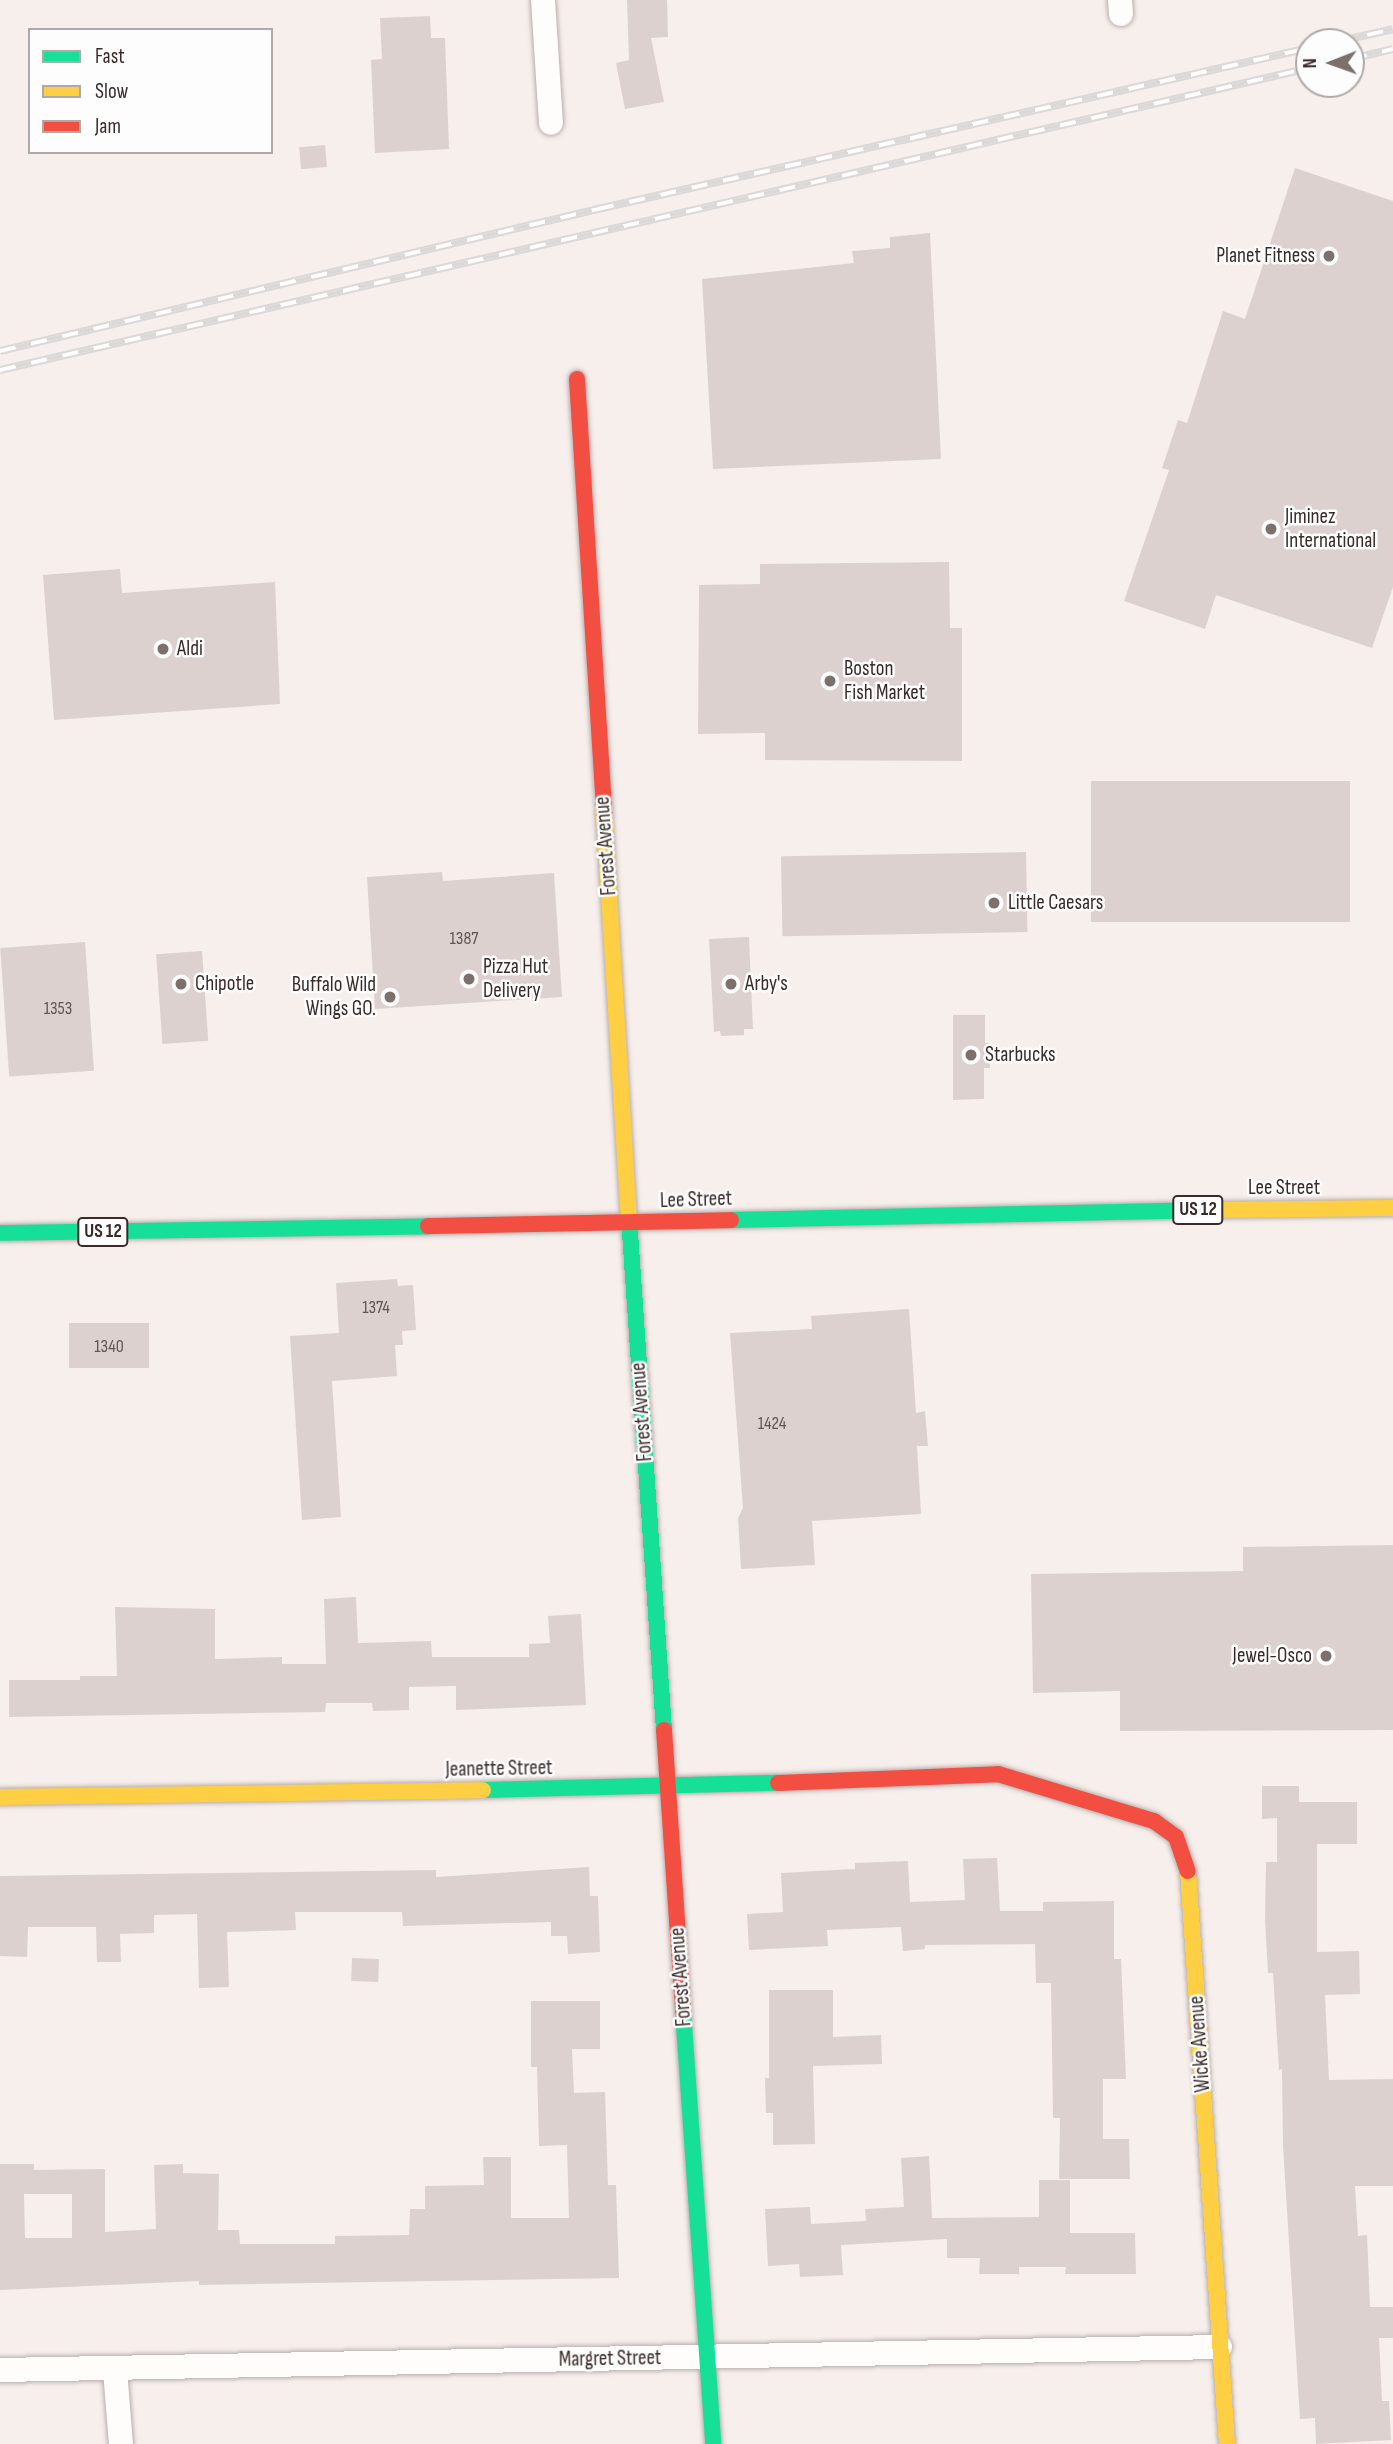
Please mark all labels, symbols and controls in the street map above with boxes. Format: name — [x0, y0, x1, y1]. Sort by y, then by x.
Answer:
legend — [28, 28, 273, 154]
north arrow — [1295, 28, 1365, 98]
text: Fast — [95, 44, 125, 69]
text: N — [1299, 58, 1322, 69]
text: Slow — [95, 79, 128, 104]
text: Jam — [95, 114, 121, 139]
place label: Planet Fitness — [1216, 243, 1315, 269]
marker: Planet Fitness — [1321, 248, 1337, 264]
place label: Jiminez International — [1285, 504, 1376, 554]
marker: Jiminez International — [1263, 521, 1279, 537]
place label: Aldi — [177, 636, 203, 662]
marker: Aldi — [155, 641, 171, 657]
place label: Boston Fish Market — [844, 656, 925, 706]
marker: Boston Fish Market — [822, 673, 838, 689]
street label: Forest Avenue — [590, 796, 622, 896]
place label: Little Caesars — [1008, 890, 1103, 916]
marker: Little Caesars — [986, 895, 1002, 911]
house number: 1387 — [450, 928, 478, 950]
place label: Pizza Hut Delivery — [483, 954, 548, 1004]
place label: Chipotle — [195, 971, 254, 997]
marker: Pizza Hut Delivery — [461, 971, 477, 987]
place label: Arby's — [745, 971, 788, 997]
place label: Buffalo Wild Wings GO. — [292, 972, 376, 1022]
marker: Chipotle — [173, 976, 189, 992]
marker: Arby's — [723, 976, 739, 992]
marker: Buffalo Wild Wings GO. — [382, 989, 398, 1005]
house number: 1353 — [44, 998, 72, 1020]
place label: Starbucks — [985, 1042, 1056, 1068]
marker: Starbucks — [963, 1047, 979, 1063]
street label: Lee Street — [1248, 1175, 1320, 1201]
street label: Lee Street — [660, 1186, 732, 1214]
road number: US 12 — [1172, 1194, 1224, 1226]
road number: US 12 — [77, 1216, 129, 1248]
house number: 1374 — [362, 1297, 390, 1319]
house number: 1340 — [94, 1336, 124, 1358]
street label: Forest Avenue — [626, 1362, 658, 1462]
house number: 1424 — [758, 1413, 786, 1435]
place label: Jewel-Osco — [1233, 1643, 1312, 1669]
marker: Jewel-Osco — [1318, 1648, 1334, 1664]
street label: Jeanette Street — [445, 1755, 553, 1783]
street label: Forest Avenue — [665, 1927, 697, 2027]
street label: Wicke Avenue — [1184, 1995, 1216, 2093]
street label: Margret Street — [559, 2346, 661, 2372]

